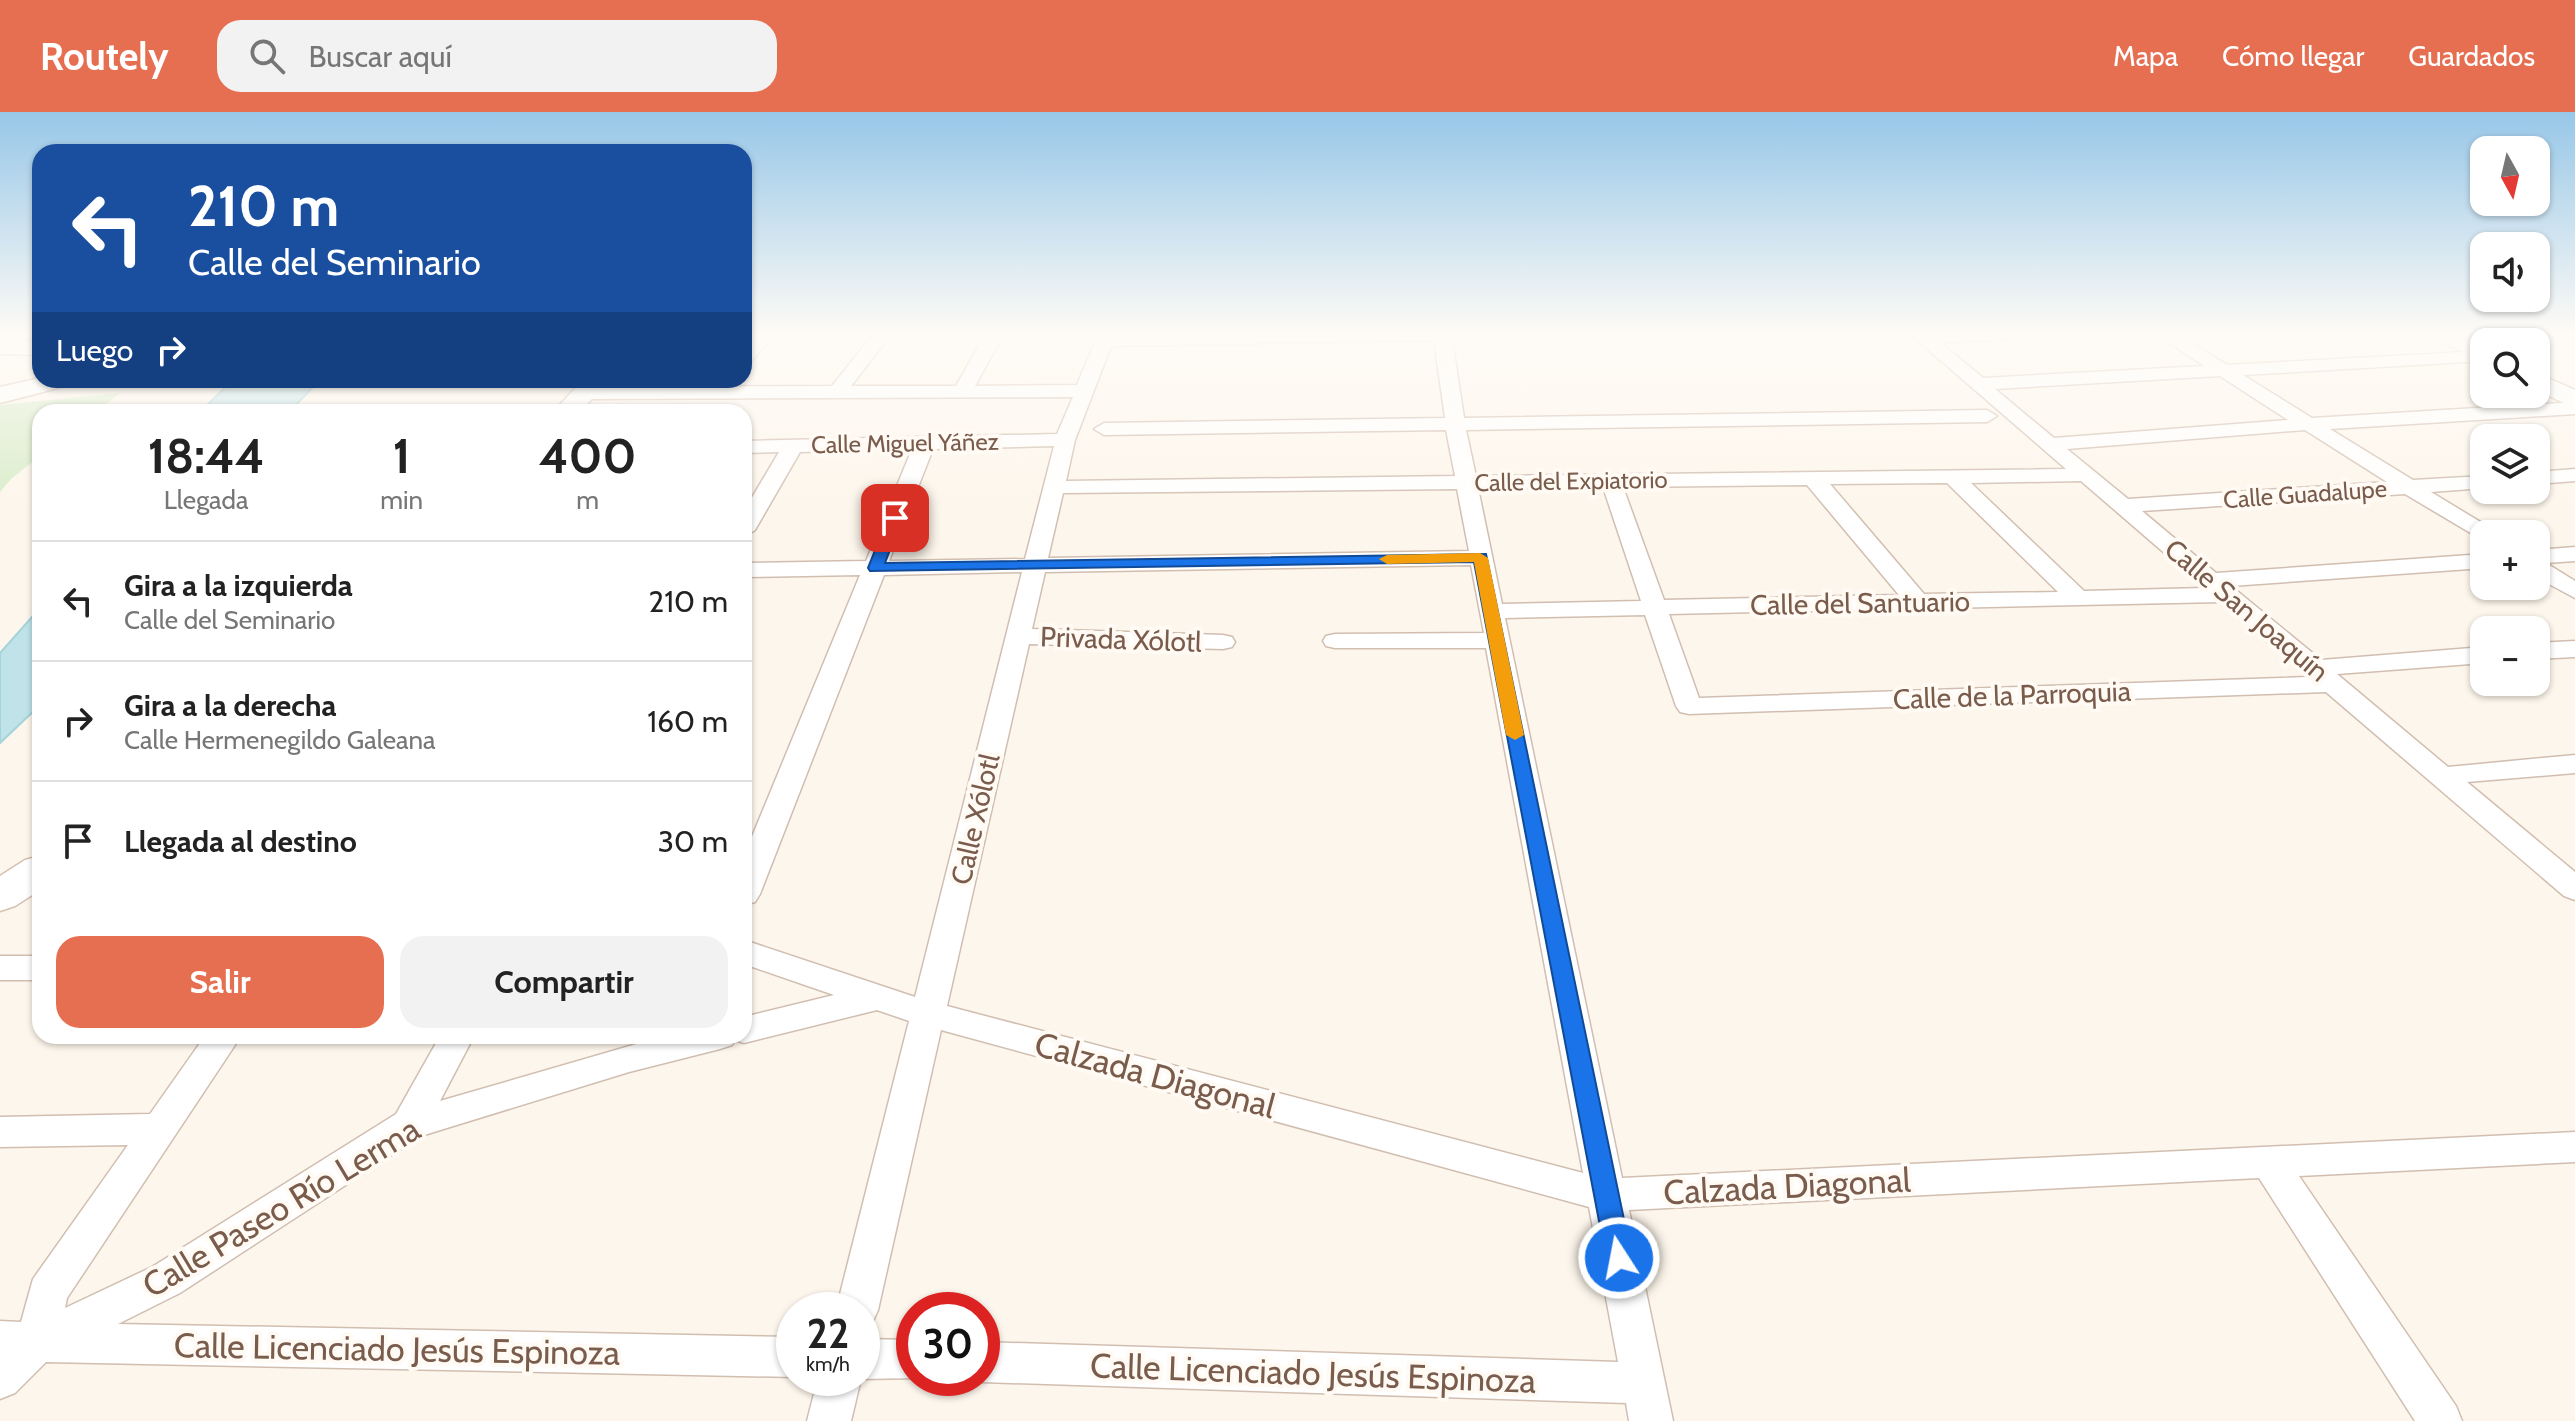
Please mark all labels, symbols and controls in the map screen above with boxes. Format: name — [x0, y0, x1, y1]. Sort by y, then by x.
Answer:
search box — [217, 20, 777, 92]
text: Routely — [40, 33, 169, 80]
icon: search — [245, 34, 289, 78]
text: Buscar aquí — [309, 38, 452, 75]
text: Mapa — [2113, 39, 2178, 73]
text: Cómo llegar — [2222, 39, 2364, 73]
text: Guardados — [2408, 39, 2535, 73]
north arrow — [2470, 136, 2550, 216]
map controls — [2470, 136, 2550, 696]
text: 210 m — [188, 172, 339, 240]
icon: left — [56, 176, 160, 280]
button: sound — [2470, 232, 2550, 312]
text: Calle del Seminario — [188, 240, 481, 284]
icon: right — [149, 328, 193, 372]
button: search — [2470, 328, 2550, 408]
text: Luego — [56, 332, 133, 369]
button: layers — [2470, 424, 2550, 504]
text: 18:44 — [148, 427, 265, 485]
text: 1 — [393, 427, 411, 485]
text: 400 — [539, 427, 636, 485]
street label: Calle Miguel Yáñez — [811, 427, 999, 459]
street label: Calle del Expiatorio — [1474, 465, 1668, 497]
street label: Calle Guadalupe — [2222, 474, 2388, 514]
text: Llegada — [164, 484, 248, 516]
text: min — [380, 484, 423, 516]
text: m — [576, 484, 599, 516]
pin — [861, 484, 929, 552]
icon: arrive — [873, 496, 917, 540]
button: + — [2470, 520, 2550, 600]
street label: Calle San Joaquín — [2158, 532, 2336, 688]
text: Gira a la izquierda — [124, 567, 353, 604]
icon: left — [56, 579, 100, 623]
text: 210 m — [648, 583, 728, 620]
street label: Calle del Santuario — [1750, 584, 1970, 622]
text: Calle del Seminario — [124, 604, 335, 636]
button: − — [2470, 616, 2550, 696]
street label: Privada Xólotl — [1040, 619, 1203, 659]
street label: Calle de la Parroquia — [1892, 674, 2132, 716]
text: Gira a la derecha — [124, 687, 336, 724]
icon: right — [56, 699, 100, 743]
text: 160 m — [647, 703, 728, 740]
text: Calle Hermenegildo Galeana — [124, 724, 436, 756]
street label: Calle Xólotl — [943, 750, 1007, 888]
icon: arrive — [56, 819, 100, 863]
text: Llegada al destino — [124, 823, 357, 860]
text: 30 m — [658, 823, 728, 860]
button: Salir — [56, 936, 384, 1028]
button: Compartir — [400, 936, 728, 1028]
street label: Calzada Diagonal — [1030, 1023, 1280, 1127]
street label: Calle Paseo Río Lerma — [135, 1107, 428, 1306]
street label: Calzada Diagonal — [1662, 1159, 1912, 1213]
position arrow — [1577, 1216, 1661, 1300]
speed limit sign: 30 — [896, 1292, 1000, 1396]
text: 22 — [807, 1309, 849, 1358]
street label: Calle Licenciado Jesús Espinoza — [174, 1324, 621, 1374]
street label: Calle Licenciado Jesús Espinoza — [1089, 1344, 1537, 1402]
text: km/h — [806, 1352, 850, 1376]

